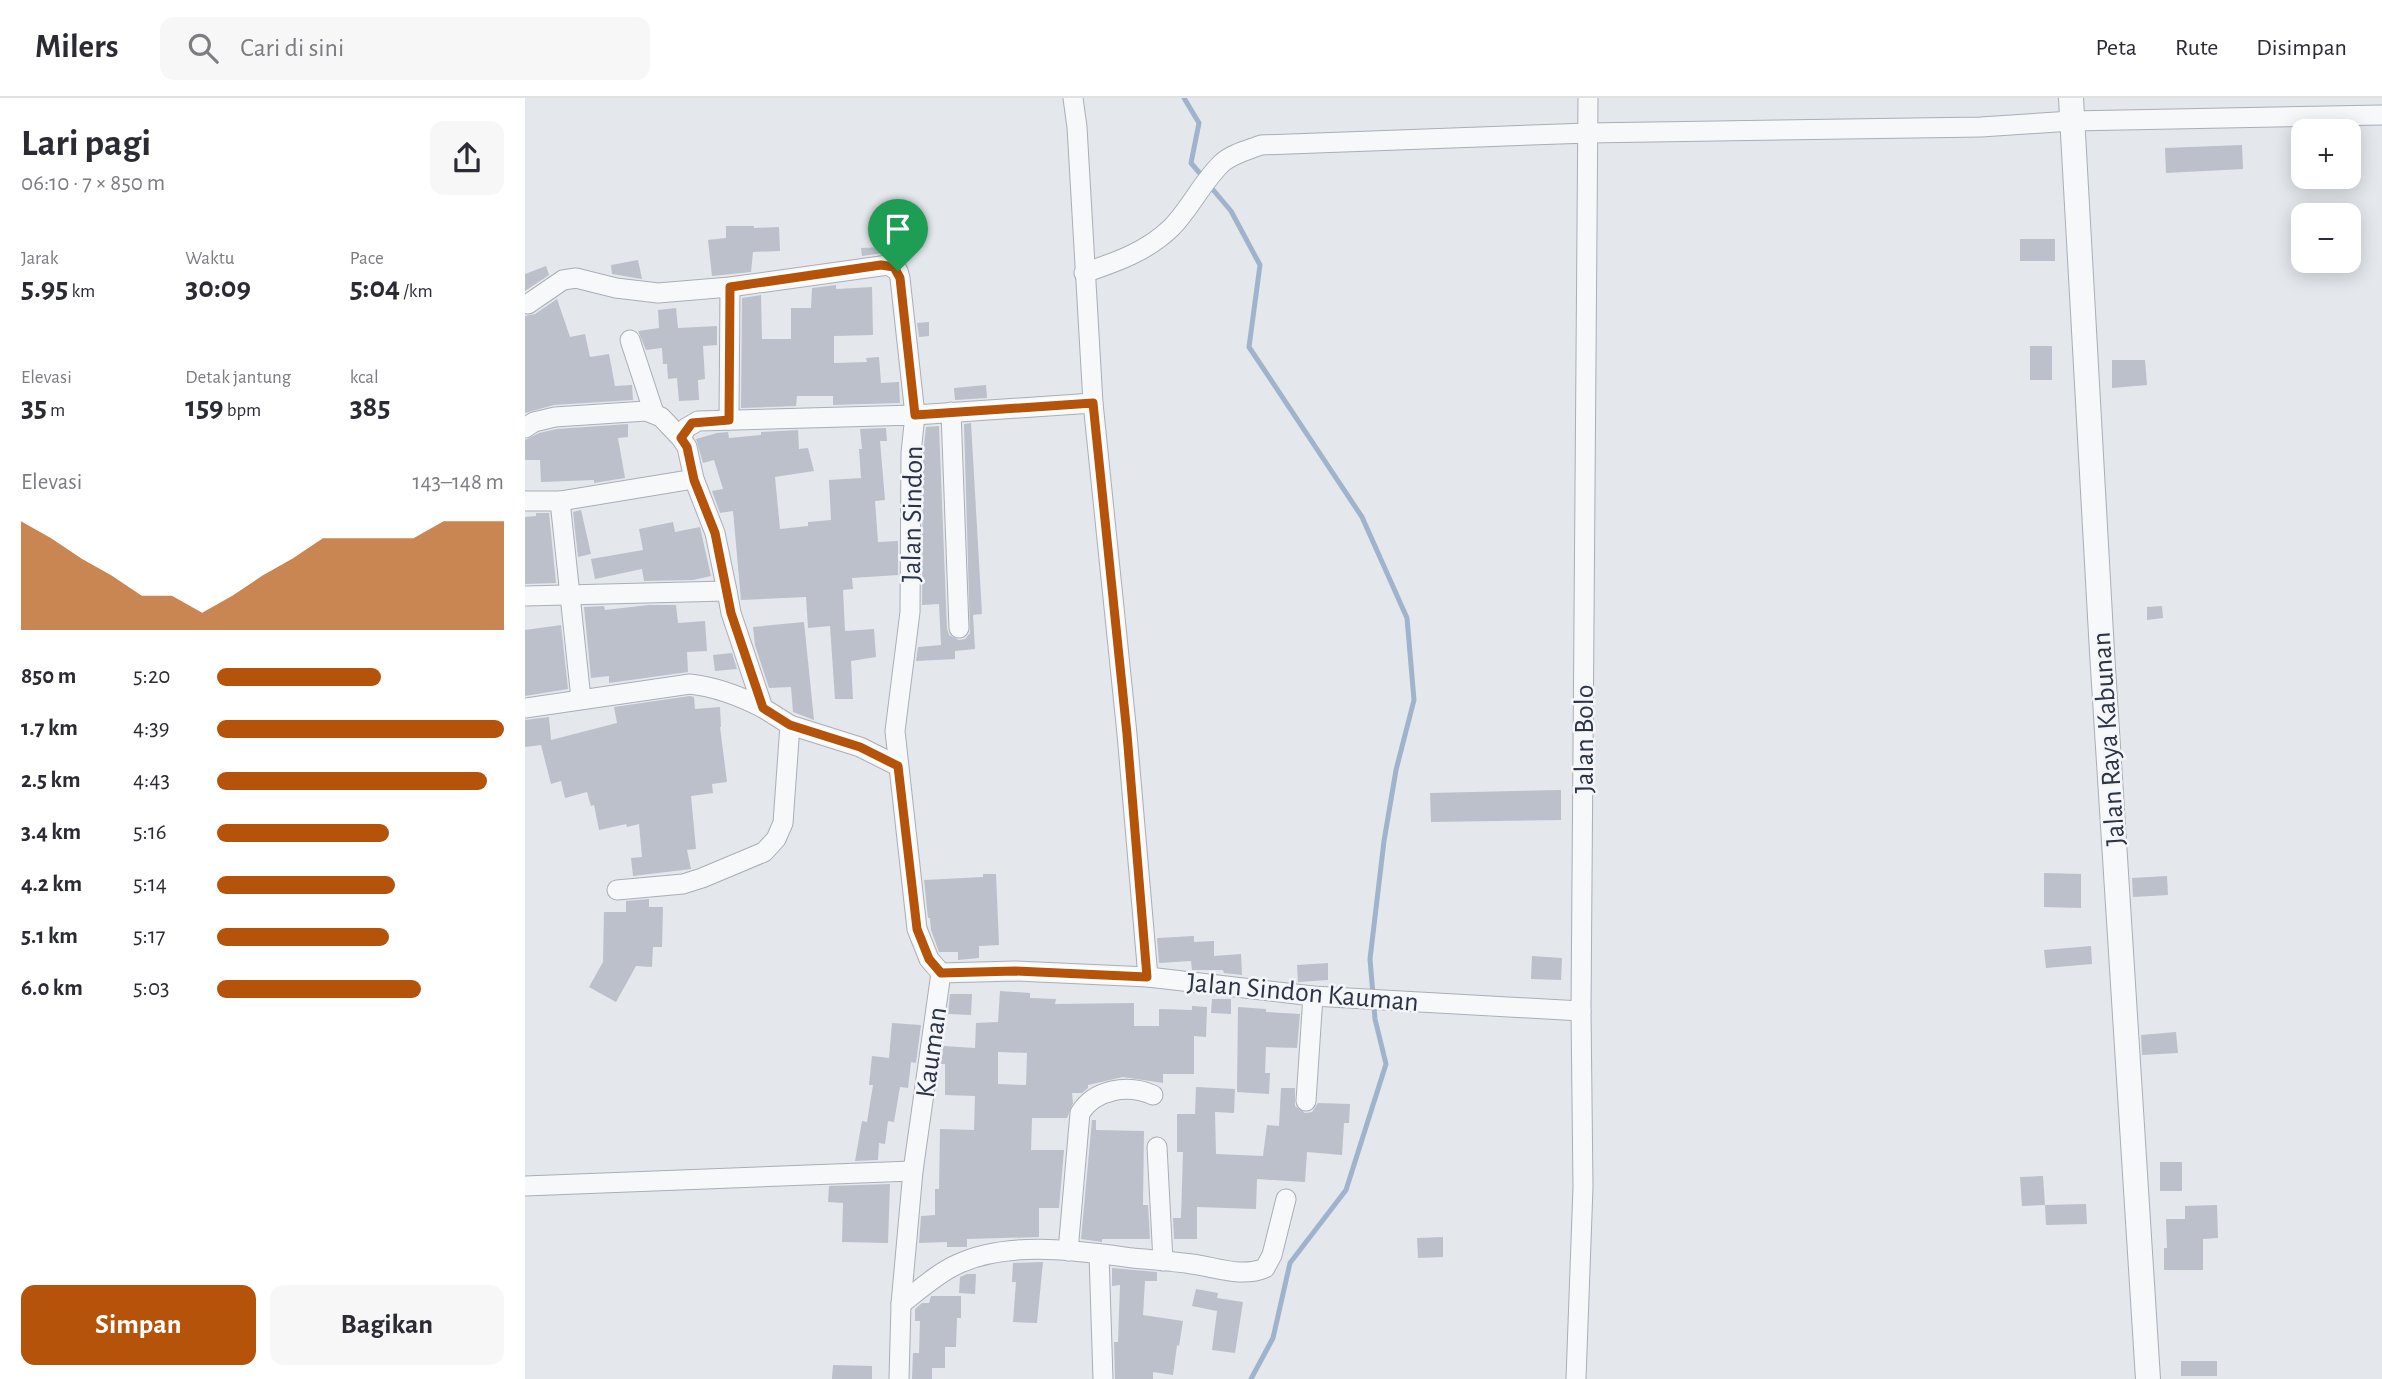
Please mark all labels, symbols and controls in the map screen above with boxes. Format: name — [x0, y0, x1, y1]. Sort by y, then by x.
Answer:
search box — [160, 17, 650, 80]
icon: search — [184, 29, 222, 67]
text: Milers — [35, 31, 118, 64]
text: Cari di sini — [240, 35, 344, 61]
text: Peta — [2096, 36, 2137, 60]
text: Rute — [2175, 36, 2218, 60]
text: Disimpan — [2256, 36, 2347, 60]
map controls — [2291, 119, 2361, 273]
button: + — [2291, 119, 2361, 189]
button: share — [430, 121, 504, 195]
text: Lari pagi — [21, 125, 151, 163]
text: 06:10 · 7 × 850 m — [21, 172, 165, 195]
pin — [868, 199, 928, 271]
button: − — [2291, 203, 2361, 273]
icon: arrive — [879, 210, 917, 248]
text: Jarak — [21, 249, 59, 268]
text: Waktu — [185, 249, 234, 268]
text: Pace — [350, 249, 384, 268]
text: 5.95 — [21, 273, 68, 303]
text: 30:09 — [185, 273, 251, 303]
text: 5:04 — [350, 273, 400, 303]
text: km — [68, 282, 95, 301]
text: /km — [400, 282, 433, 301]
text: Elevasi — [21, 368, 72, 387]
text: Detak jantung — [185, 368, 291, 387]
text: kcal — [350, 368, 379, 387]
text: 35 — [21, 392, 47, 422]
text: 159 — [185, 392, 224, 422]
text: 385 — [350, 392, 390, 422]
text: m — [47, 401, 65, 420]
text: bpm — [224, 401, 261, 420]
street label: Jalan Sindon — [898, 446, 928, 583]
text: Elevasi — [21, 471, 82, 494]
text: 143–148 m — [413, 471, 504, 494]
street label: Jalan Raya Kabunan — [2088, 631, 2130, 847]
text: 850 m — [21, 665, 76, 688]
text: 5:20 — [133, 665, 171, 688]
street label: Jalan Bolo — [1571, 685, 1599, 793]
text: 1.7 km — [21, 717, 78, 740]
text: 4:39 — [133, 717, 170, 740]
text: 2.5 km — [21, 769, 80, 792]
text: 4:43 — [133, 769, 170, 792]
text: 3.4 km — [21, 821, 81, 844]
text: 5:16 — [133, 821, 167, 844]
text: 4.2 km — [21, 873, 82, 896]
text: 5:14 — [133, 873, 167, 896]
text: 5.1 km — [21, 925, 78, 948]
text: 5:17 — [133, 925, 165, 948]
street label: Jalan Sindon Kauman — [1186, 969, 1420, 1017]
text: 6.0 km — [21, 977, 83, 1000]
text: 5:03 — [133, 977, 170, 1000]
street label: Kauman — [912, 1005, 952, 1100]
button: Simpan — [21, 1285, 256, 1365]
button: Bagikan — [270, 1285, 504, 1365]

